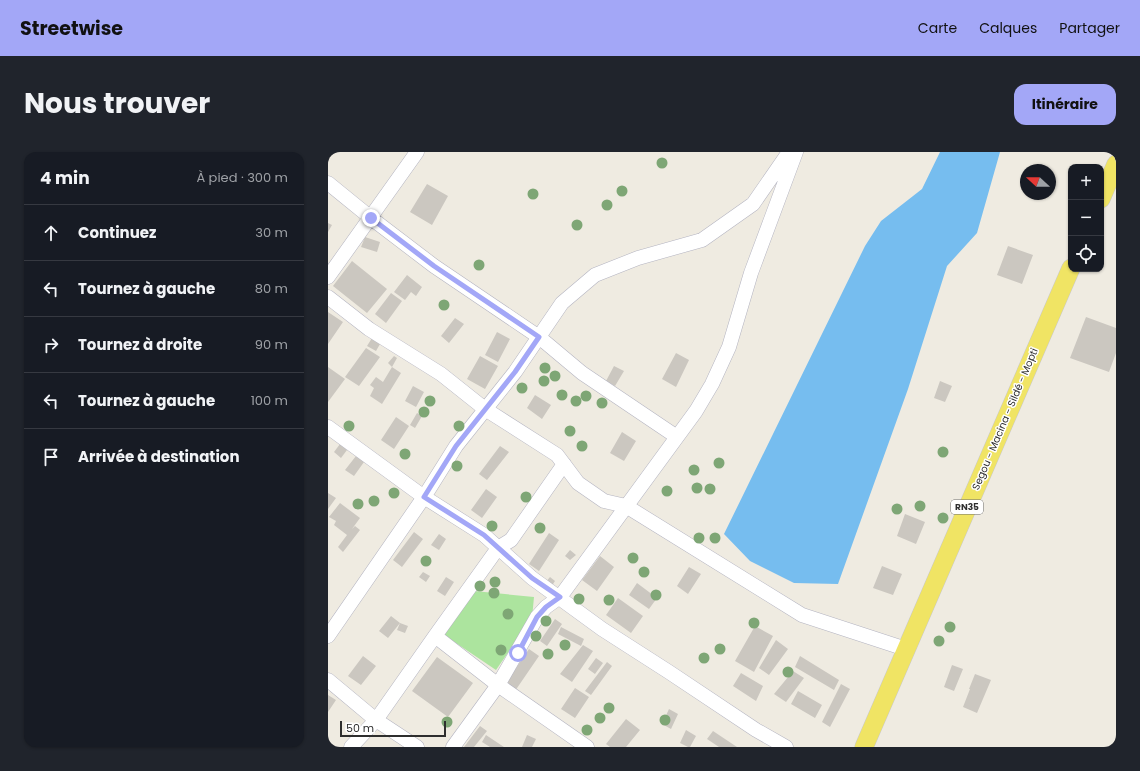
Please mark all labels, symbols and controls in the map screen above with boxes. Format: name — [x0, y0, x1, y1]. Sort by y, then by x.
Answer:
text: Streetwise — [20, 15, 123, 42]
text: Carte — [918, 18, 957, 38]
text: Calques — [979, 18, 1037, 38]
text: Partager — [1059, 18, 1120, 38]
text: Nous trouver — [24, 84, 210, 123]
button: Itinéraire — [1014, 84, 1116, 125]
north arrow — [1020, 164, 1056, 200]
map controls — [1068, 164, 1104, 272]
button: + — [1068, 164, 1104, 200]
text: 4 min — [40, 166, 90, 190]
text: À pied · 300 m — [196, 168, 288, 187]
button: − — [1068, 200, 1104, 236]
route end — [362, 209, 380, 227]
icon: ahead — [40, 222, 62, 244]
text: Continuez — [78, 222, 157, 243]
text: 30 m — [255, 223, 288, 242]
button: locate — [1068, 236, 1104, 272]
icon: left — [40, 278, 62, 300]
text: Tournez à gauche — [78, 278, 215, 299]
text: 80 m — [255, 279, 288, 298]
icon: right — [40, 334, 62, 356]
text: Tournez à droite — [78, 334, 202, 355]
text: 90 m — [255, 335, 288, 354]
street label: Segou - Macina - Sildé - Mopti — [968, 346, 1042, 492]
icon: left — [40, 390, 62, 412]
text: Tournez à gauche — [78, 390, 215, 411]
text: 100 m — [251, 391, 288, 410]
icon: arrive — [40, 446, 62, 468]
text: Arrivée à destination — [78, 446, 240, 467]
road number: RN35 — [951, 500, 983, 514]
route start — [509, 644, 527, 662]
scale bar — [340, 719, 446, 738]
text: 50 m — [346, 720, 374, 736]

